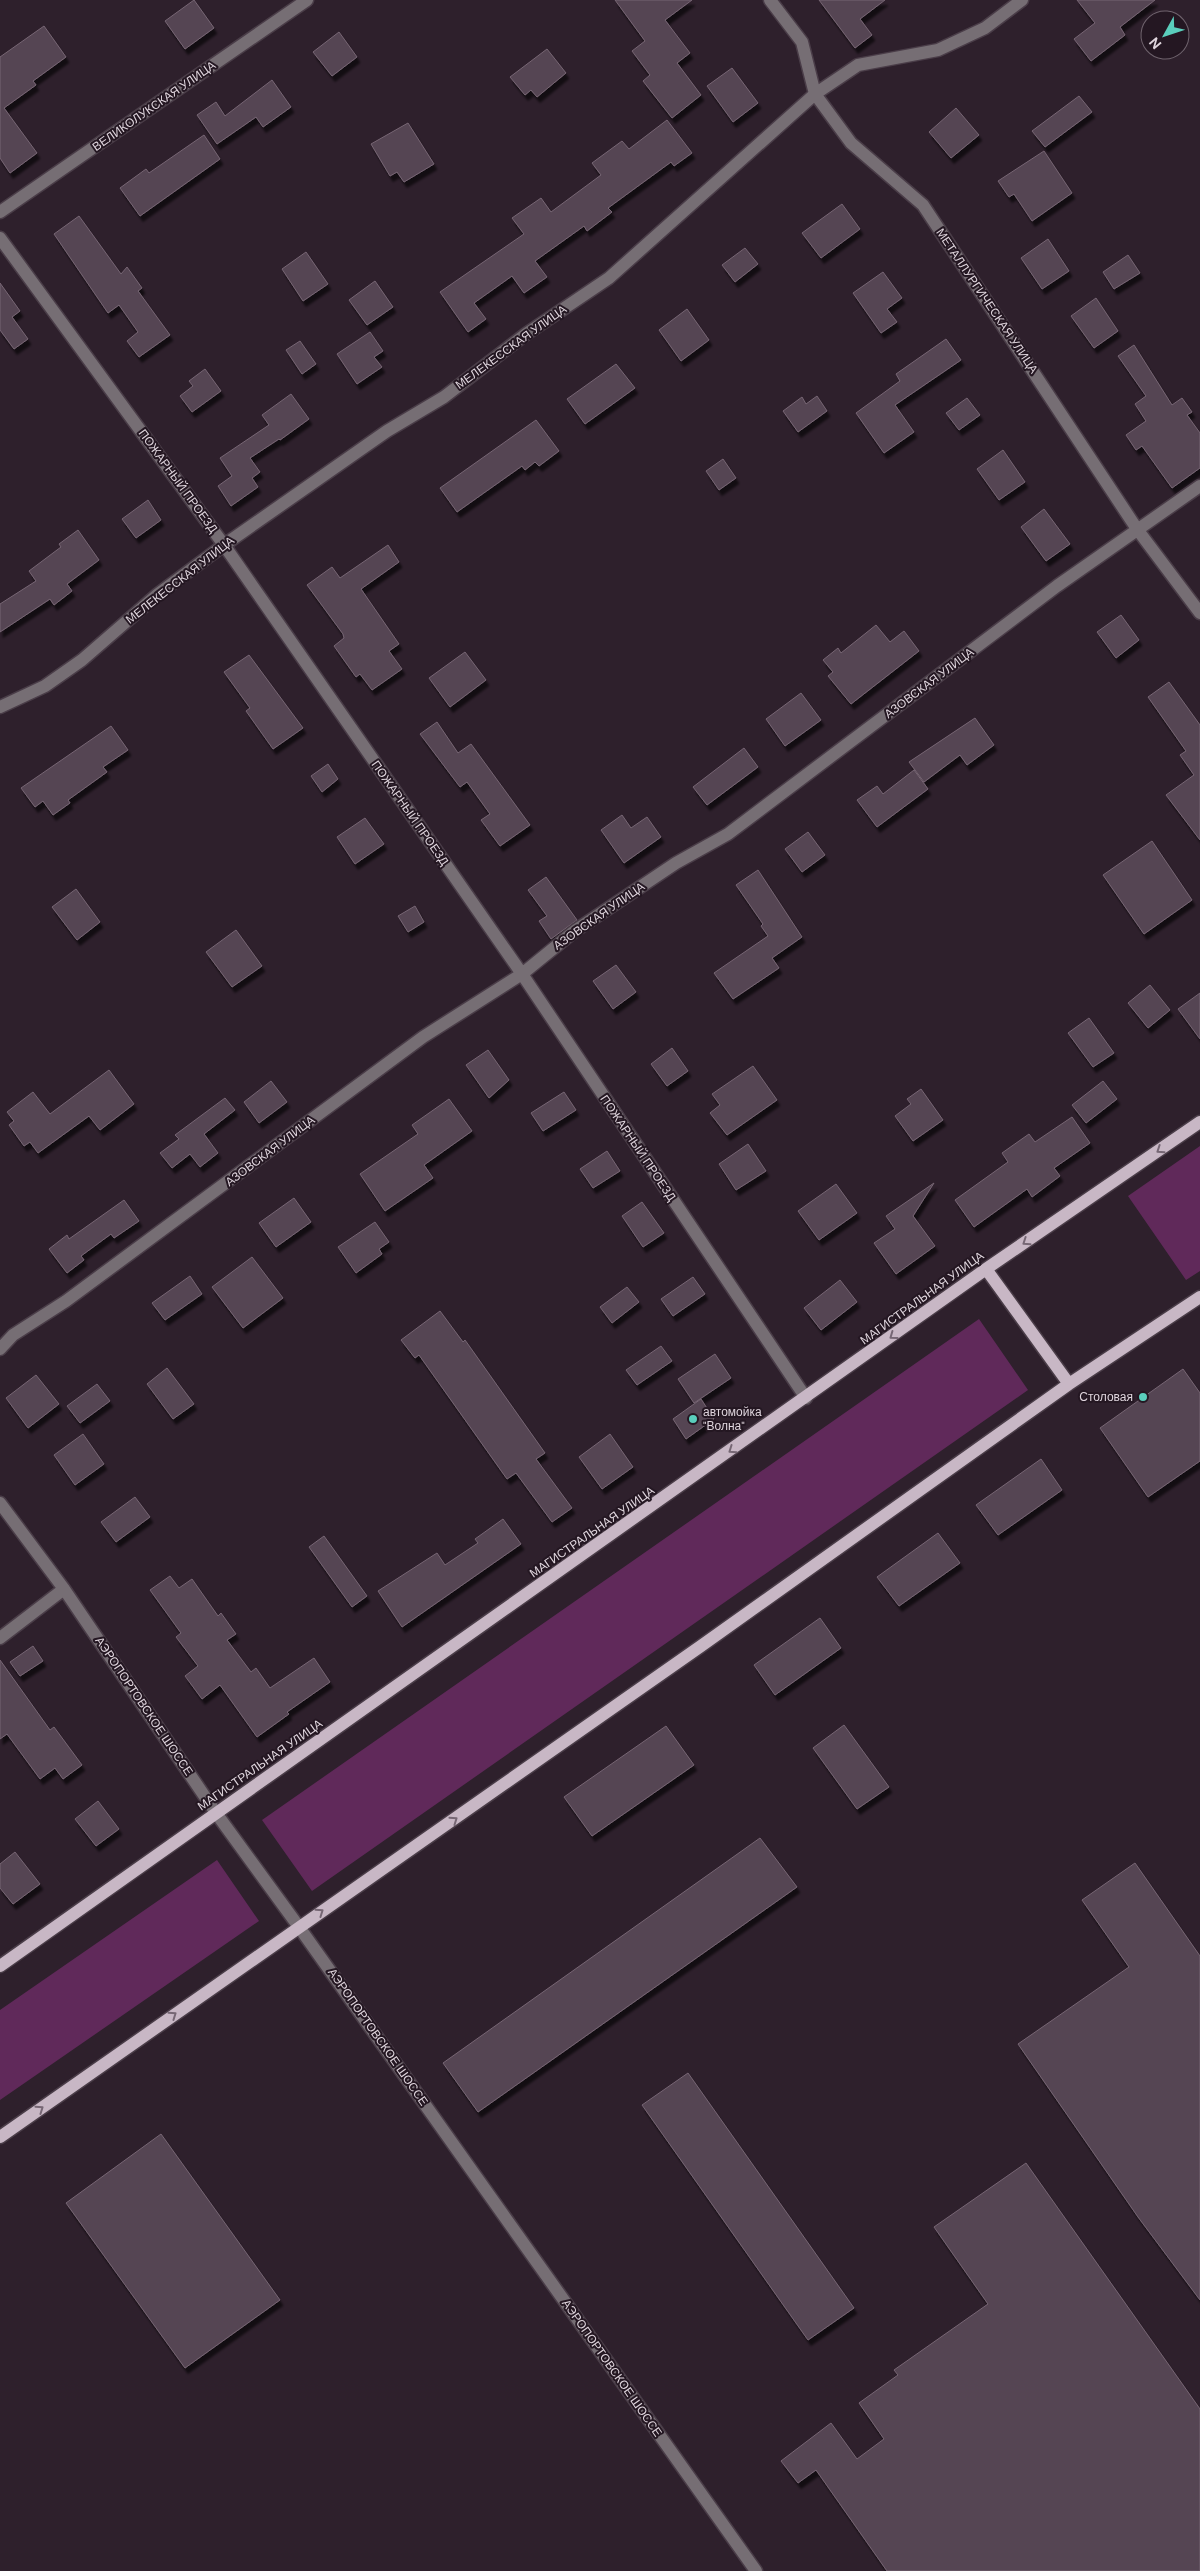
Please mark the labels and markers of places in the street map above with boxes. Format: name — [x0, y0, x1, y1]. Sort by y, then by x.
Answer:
place label: Столовая — [1079, 1389, 1133, 1405]
marker: Столовая — [1137, 1391, 1149, 1403]
place label: автомойка "Волна" — [703, 1404, 762, 1434]
marker: автомойка "Волна" — [687, 1413, 699, 1425]

